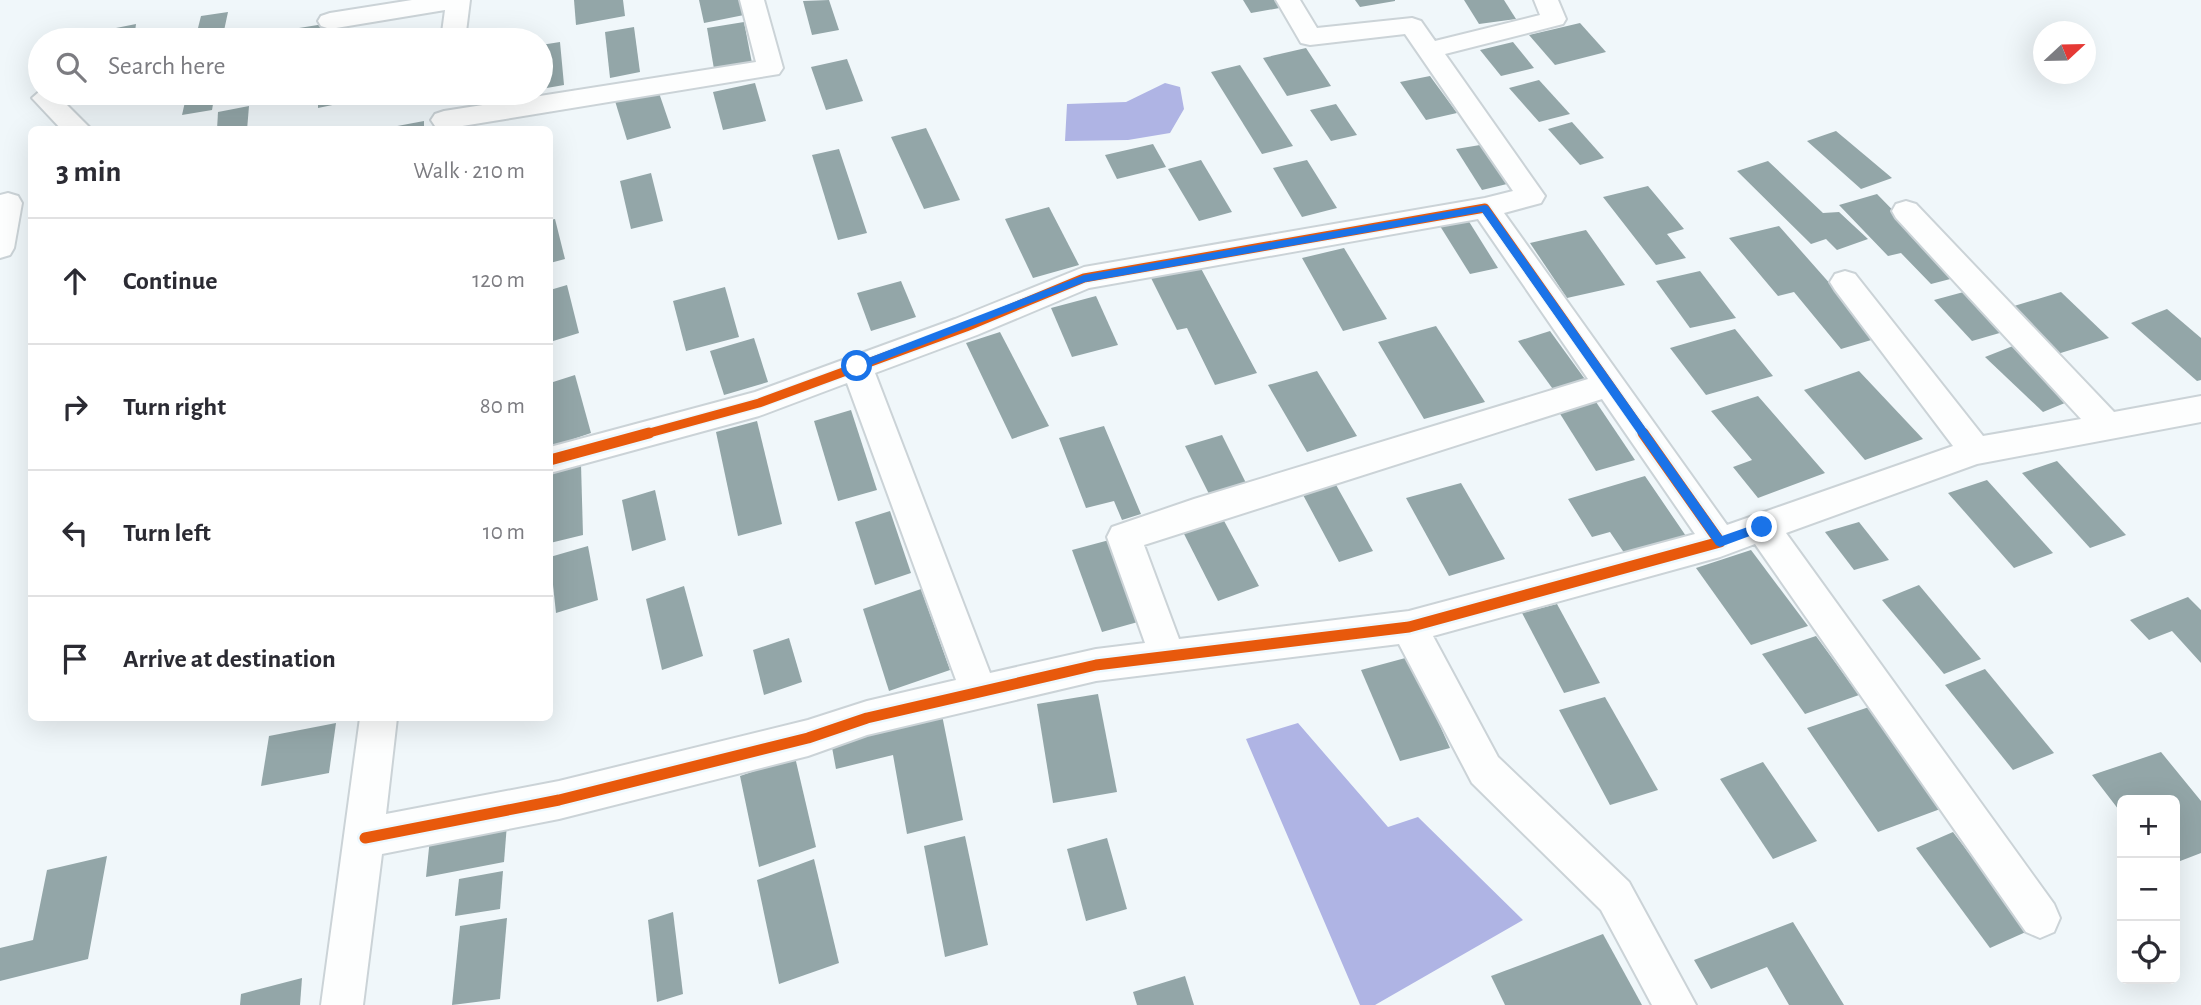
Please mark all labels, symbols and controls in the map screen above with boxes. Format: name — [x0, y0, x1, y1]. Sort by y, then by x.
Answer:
north arrow — [2033, 21, 2096, 84]
search box — [28, 28, 553, 105]
icon: search — [52, 48, 90, 86]
text: Search here — [108, 53, 226, 79]
text: 3 min — [56, 157, 121, 187]
text: Walk · 210 m — [413, 160, 525, 183]
icon: ahead — [56, 262, 94, 300]
text: Continue — [123, 268, 218, 294]
text: 120 m — [472, 269, 525, 292]
route start — [841, 350, 872, 381]
icon: right — [56, 388, 94, 426]
text: Turn right — [123, 394, 226, 420]
text: 80 m — [480, 395, 525, 418]
route end — [1746, 511, 1777, 542]
icon: left — [56, 514, 94, 552]
text: Turn left — [123, 520, 211, 546]
text: 10 m — [483, 521, 525, 544]
icon: arrive — [56, 640, 94, 678]
text: Arrive at destination — [123, 646, 336, 672]
map controls — [2117, 795, 2180, 984]
button: + — [2117, 795, 2180, 858]
button: − — [2117, 858, 2180, 921]
button: locate — [2117, 921, 2180, 984]

